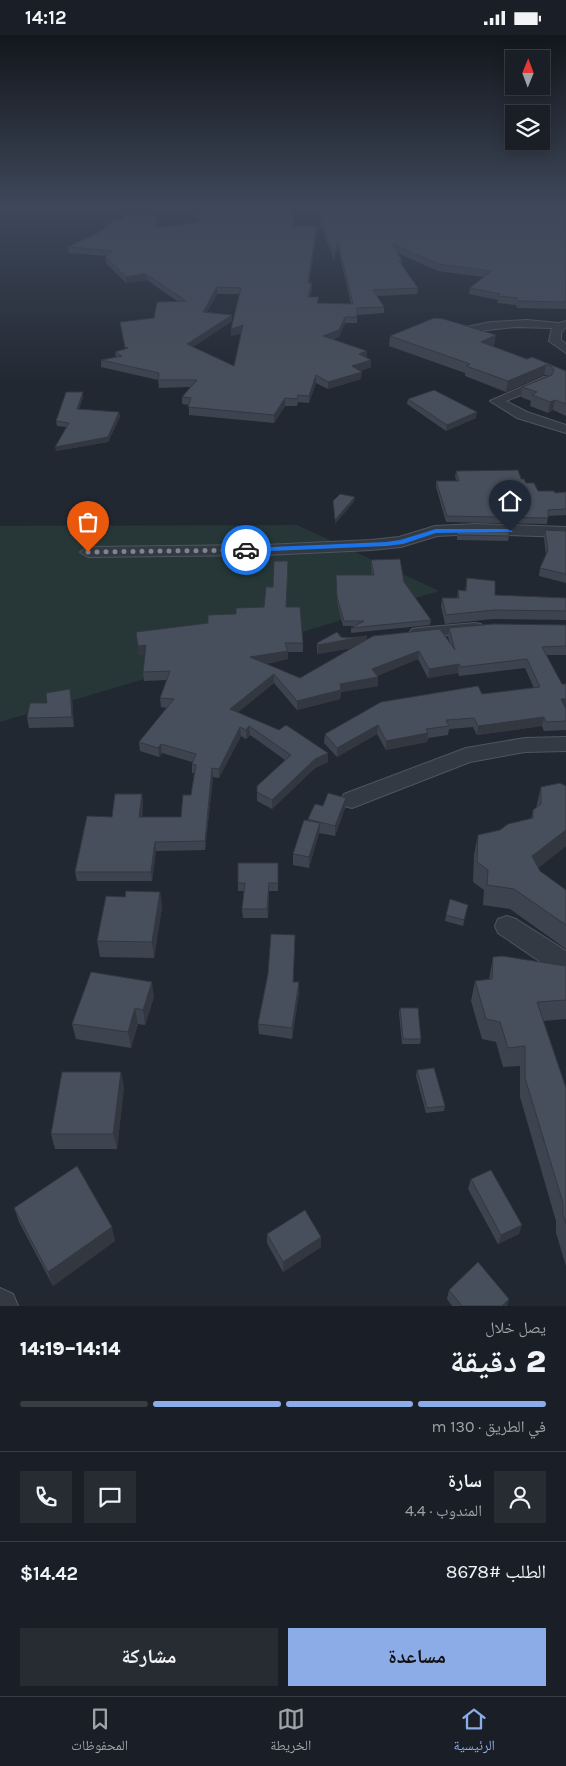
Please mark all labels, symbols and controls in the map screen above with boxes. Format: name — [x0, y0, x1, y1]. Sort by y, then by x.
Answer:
text: 14:12 — [25, 7, 66, 29]
north arrow — [505, 50, 550, 95]
map controls — [505, 50, 550, 150]
button: layers — [505, 105, 550, 150]
pin — [489, 480, 531, 531]
icon: home — [496, 487, 524, 515]
pin — [67, 501, 109, 552]
icon: bag — [74, 508, 102, 536]
courier — [221, 525, 271, 575]
icon: car — [232, 536, 260, 564]
text: يصل خلال — [485, 1318, 546, 1337]
text: 14:14–14:19 — [20, 1338, 120, 1360]
text: 2 دقيقة — [450, 1343, 546, 1380]
text: في الطريق · 130 m — [432, 1417, 546, 1436]
text: سارة — [448, 1470, 482, 1492]
button: phone — [20, 1471, 72, 1523]
button: chat — [84, 1471, 136, 1523]
button: person — [494, 1471, 546, 1523]
text: المندوب · 4.4 — [405, 1501, 482, 1520]
text: الطلب #8678 — [446, 1561, 546, 1583]
text: $14.42 — [20, 1563, 78, 1585]
button: مشاركة — [20, 1628, 278, 1686]
button: مساعدة — [288, 1628, 546, 1686]
tab: المحفوظات — [71, 1705, 128, 1759]
tab: الخريطة — [270, 1705, 311, 1759]
tab: الرئيسية — [453, 1705, 495, 1759]

